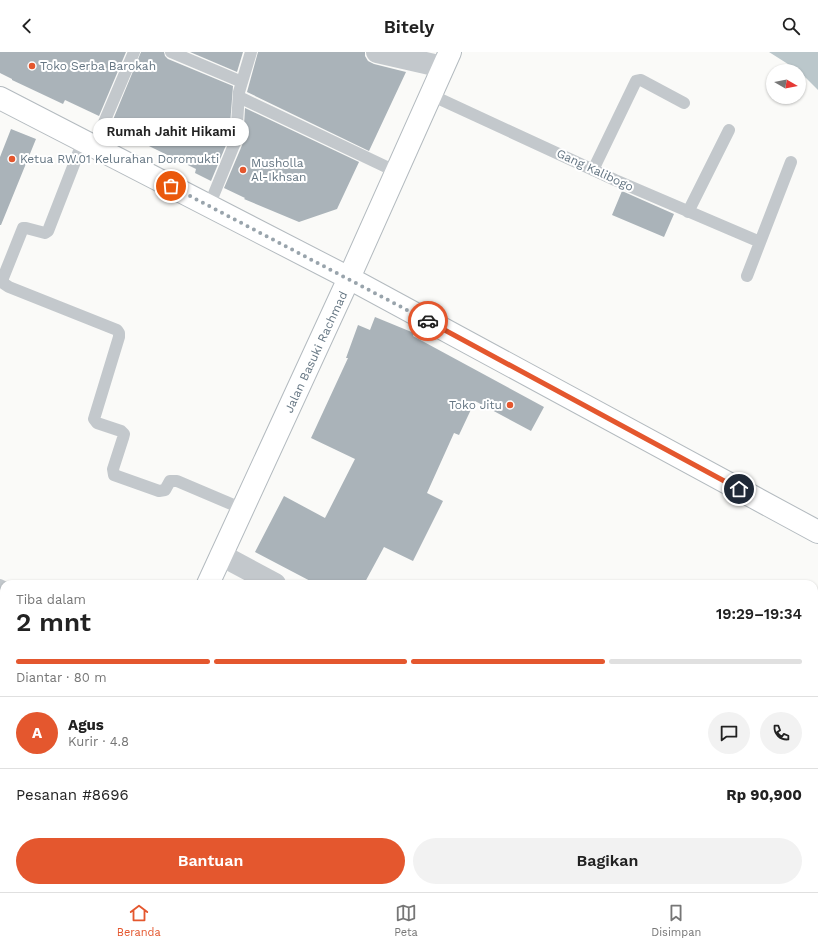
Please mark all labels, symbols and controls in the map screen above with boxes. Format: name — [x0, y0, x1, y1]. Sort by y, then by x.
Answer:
icon: back — [16, 15, 38, 37]
icon: search — [780, 15, 802, 37]
text: Bitely — [384, 16, 434, 37]
place label: Toko Serba Barokah — [40, 59, 156, 73]
marker: Toko Serba Barokah — [27, 61, 37, 71]
north arrow — [766, 64, 806, 104]
map controls — [766, 64, 806, 104]
callout: Rumah Jahit Hikami — [93, 118, 249, 146]
text: Rumah Jahit Hikami — [106, 124, 236, 139]
street label: Gang Kalibogo — [554, 146, 636, 194]
place label: Ketua RW.01 Kelurahan Doromukti — [20, 152, 219, 166]
marker: Ketua RW.01 Kelurahan Doromukti — [7, 154, 17, 164]
place label: Musholla Al-Ikhsan — [251, 156, 306, 184]
marker: Musholla Al-Ikhsan — [238, 165, 248, 175]
pin — [154, 169, 188, 203]
icon: bag — [160, 175, 182, 197]
street label: Jalan Basuki Rachmad — [282, 289, 350, 415]
courier — [408, 301, 448, 341]
icon: car — [417, 310, 439, 332]
place label: Toko Jitu — [449, 398, 502, 412]
marker: Toko Jitu — [505, 400, 515, 410]
pin — [722, 472, 756, 506]
icon: home — [728, 478, 750, 500]
text: Tiba dalam — [16, 592, 86, 607]
text: 19:29–19:34 — [716, 605, 802, 623]
text: 2 mnt — [16, 607, 91, 637]
text: Diantar · 80 m — [16, 670, 107, 685]
button: chat — [708, 712, 750, 754]
button: phone — [760, 712, 802, 754]
text: Agus — [68, 716, 104, 734]
text: A — [32, 724, 42, 742]
text: Kurir · 4.8 — [68, 734, 129, 749]
text: Pesanan #8696 — [16, 786, 129, 804]
text: Rp 90,900 — [726, 786, 802, 804]
button: Bantuan — [16, 838, 405, 884]
button: Bagikan — [413, 838, 802, 884]
tab: Beranda — [117, 902, 161, 939]
tab: Peta — [394, 902, 418, 939]
tab: Disimpan — [651, 902, 701, 939]

